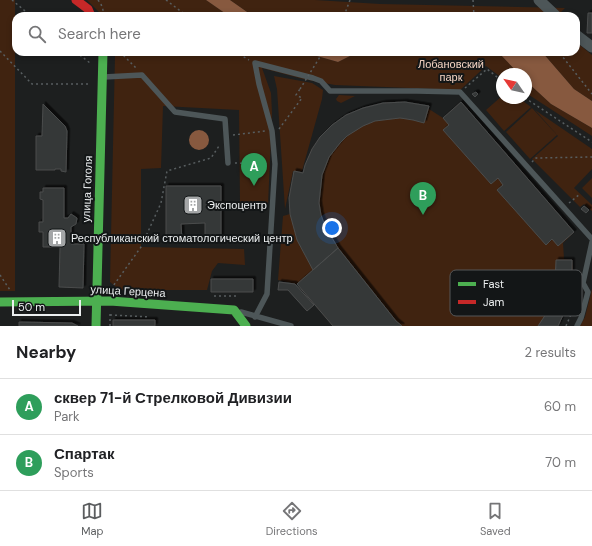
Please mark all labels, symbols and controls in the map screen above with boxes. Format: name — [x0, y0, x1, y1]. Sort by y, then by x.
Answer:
search box — [12, 12, 580, 56]
icon: search — [26, 23, 48, 45]
text: Search here — [58, 24, 141, 44]
park label: Лобановский парк — [418, 57, 484, 84]
north arrow — [496, 68, 532, 104]
pin: A — [241, 153, 267, 186]
street label: улица Гоголя — [79, 155, 95, 222]
pin: B — [410, 182, 436, 215]
building icon: Экспоцентр — [182, 194, 204, 216]
place label: Экспоцентр — [207, 198, 267, 212]
your location — [322, 218, 342, 238]
building icon: Республиканский стоматологический центр — [46, 227, 68, 249]
place label: Республиканский стоматологический центр — [71, 231, 293, 245]
legend — [450, 270, 582, 316]
text: Fast — [483, 277, 504, 291]
street label: улица Герцена — [90, 282, 167, 300]
text: Jam — [483, 295, 504, 309]
scale bar — [12, 298, 81, 317]
text: 50 m — [18, 300, 45, 314]
text: Nearby — [16, 341, 76, 363]
text: 2 results — [525, 344, 576, 361]
text: сквер 71-й Стрелковой Дивизии — [54, 388, 292, 408]
text: A — [24, 398, 34, 415]
text: 60 m — [544, 398, 576, 415]
text: Park — [54, 408, 80, 425]
text: Спартак — [54, 444, 114, 464]
text: B — [25, 454, 33, 471]
text: 70 m — [545, 454, 576, 471]
text: Sports — [54, 464, 94, 481]
tab: Map — [81, 500, 103, 538]
tab: Directions — [266, 500, 318, 538]
tab: Saved — [480, 500, 511, 538]

